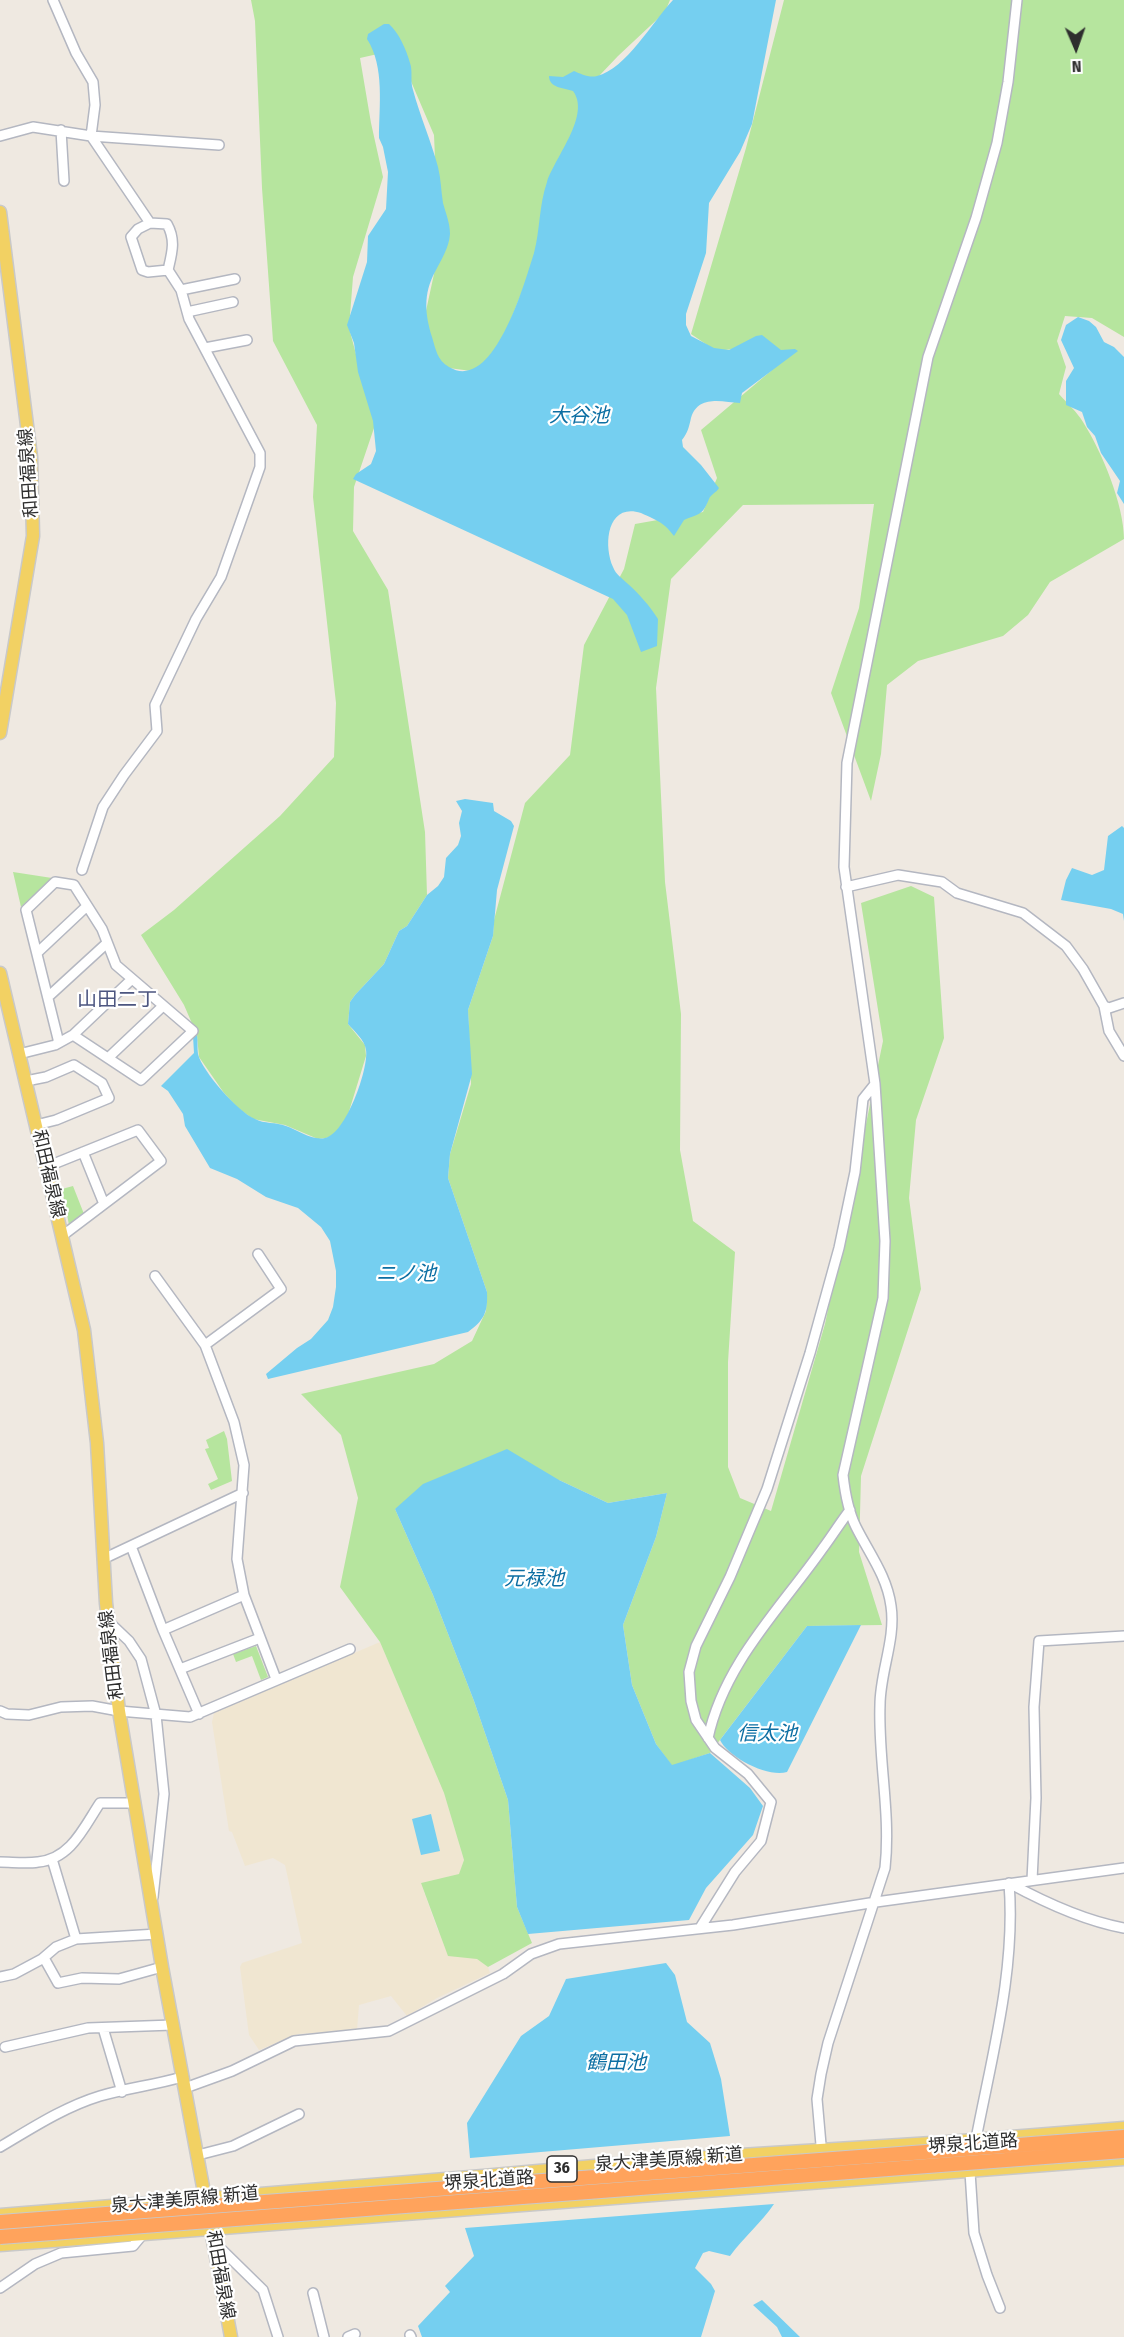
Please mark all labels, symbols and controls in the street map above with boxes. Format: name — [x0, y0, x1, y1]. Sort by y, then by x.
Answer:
north arrow — [1046, 18, 1106, 78]
text: N — [1072, 57, 1082, 76]
water label: 大谷池 — [549, 404, 609, 428]
street label: 和田福泉線 — [15, 427, 43, 519]
district label: 山田二丁 — [77, 988, 157, 1012]
street label: 和田福泉線 — [27, 1128, 69, 1220]
water label: ニノ池 — [376, 1262, 436, 1286]
water label: 元禄池 — [504, 1567, 564, 1591]
street label: 和田福泉線 — [96, 1609, 128, 1701]
water label: 信太池 — [737, 1722, 797, 1746]
water label: 鶴田池 — [586, 2051, 646, 2075]
street label: 堺泉北道路 — [927, 2130, 1019, 2158]
street label: 泉大津美原線 新道 — [594, 2144, 744, 2176]
road number: 36 — [547, 2156, 577, 2182]
street label: 堺泉北道路 — [443, 2167, 535, 2195]
street label: 泉大津美原線 新道 — [110, 2183, 260, 2217]
street label: 和田福泉線 — [202, 2229, 238, 2321]

